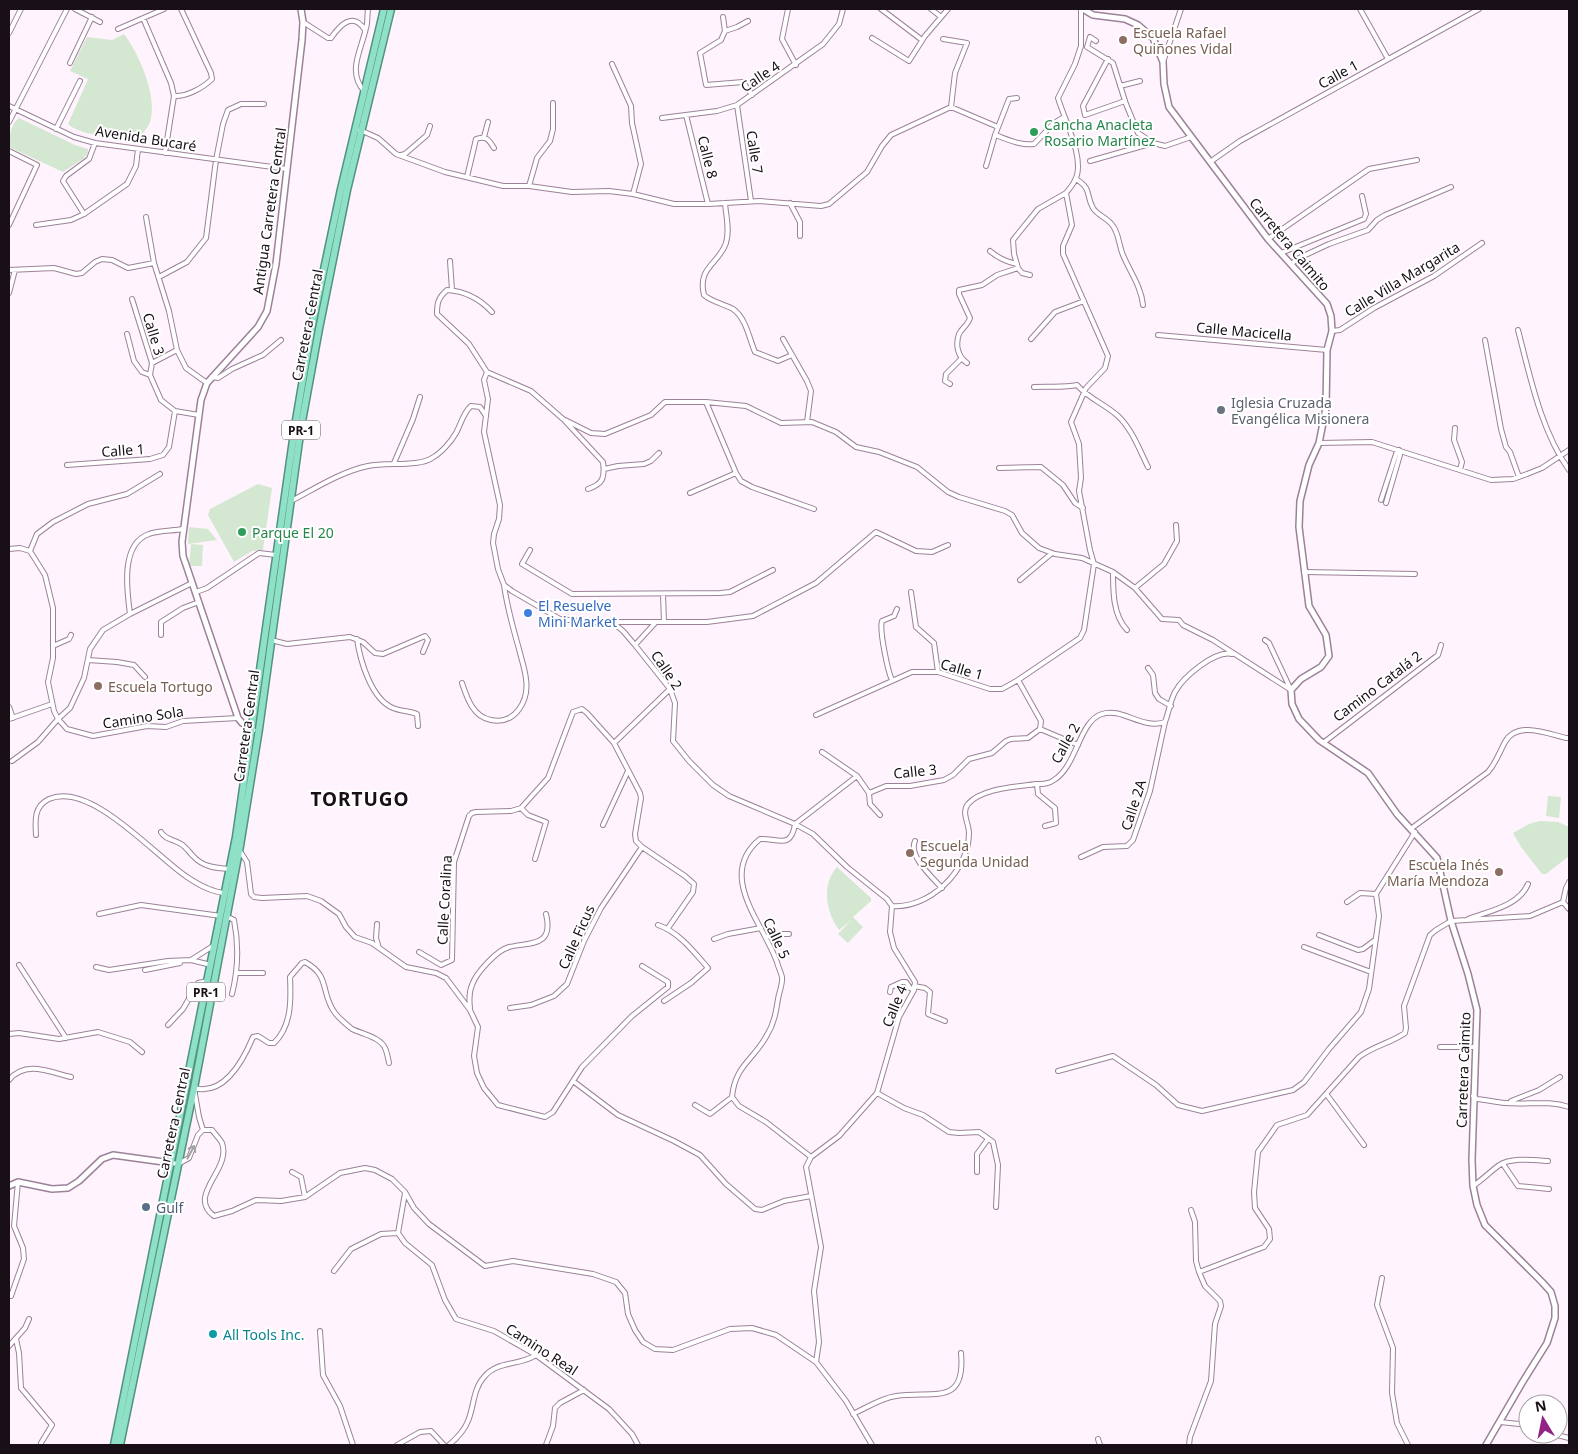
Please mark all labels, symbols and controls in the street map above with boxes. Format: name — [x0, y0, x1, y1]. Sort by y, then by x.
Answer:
place label: Escuela Rafael Quiñones Vidal — [1133, 23, 1232, 58]
marker: Escuela Rafael Quiñones Vidal — [1117, 34, 1129, 46]
street label: Calle 1 — [1314, 55, 1362, 93]
street label: Calle 4 — [737, 56, 783, 96]
place label: Cancha Anacleta Rosario Martínez — [1044, 115, 1156, 150]
street label: Avenida Bucaré — [94, 121, 198, 155]
street label: Antigua Carretera Central — [248, 126, 290, 296]
marker: Cancha Anacleta Rosario Martínez — [1028, 126, 1040, 138]
street label: Calle 7 — [742, 129, 768, 175]
street label: Calle 8 — [694, 134, 722, 180]
street label: Carretera Caimito — [1245, 193, 1335, 295]
street label: Calle Villa Margarita — [1341, 237, 1463, 321]
street label: Carretera Central — [287, 268, 327, 382]
street label: Calle 3 — [139, 310, 169, 358]
street label: Calle Macicella — [1195, 317, 1293, 345]
place label: Iglesia Cruzada Evangélica Misionera — [1231, 393, 1369, 428]
marker: Iglesia Cruzada Evangélica Misionera — [1215, 404, 1227, 416]
road number: PR-1 — [282, 420, 320, 440]
street label: Calle 1 — [101, 439, 145, 461]
place label: Parque El 20 — [252, 523, 334, 542]
marker: Parque El 20 — [236, 526, 248, 538]
place label: El Resuelve Mini Market — [538, 596, 617, 631]
marker: El Resuelve Mini Market — [522, 607, 534, 619]
street label: Camino Catalá 2 — [1329, 646, 1425, 726]
street label: Calle 2 — [647, 647, 687, 693]
street label: Calle 1 — [938, 654, 986, 684]
street label: Carretera Central — [229, 669, 263, 783]
place label: Escuela Tortugo — [108, 677, 213, 696]
marker: Escuela Tortugo — [92, 680, 104, 692]
street label: Camino Sola — [101, 701, 185, 733]
street label: Calle 2 — [1046, 719, 1084, 767]
street label: Calle 3 — [892, 759, 938, 783]
street label: Calle 2A — [1116, 777, 1150, 833]
district label: TORTUGO — [310, 786, 410, 812]
place label: Escuela Segunda Unidad — [920, 836, 1029, 871]
marker: Escuela Segunda Unidad — [904, 847, 916, 859]
street label: Calle Coralina — [432, 855, 456, 945]
place label: Escuela Inés María Mendoza — [1387, 855, 1489, 890]
marker: Escuela Inés María Mendoza — [1493, 866, 1505, 878]
street label: Calle Ficus — [553, 902, 599, 972]
street label: Calle 5 — [759, 914, 795, 962]
road number: PR-1 — [187, 982, 225, 1002]
street label: Calle 4 — [877, 982, 911, 1030]
street label: Carretera Caimito — [1451, 1012, 1475, 1128]
street label: Carretera Central — [152, 1066, 194, 1180]
one-way arrow — [186, 1144, 196, 1159]
place label: Gulf — [156, 1198, 184, 1217]
marker: Gulf — [140, 1201, 152, 1213]
street label: Camino Real — [502, 1319, 582, 1379]
place label: All Tools Inc. — [223, 1325, 304, 1344]
marker: All Tools Inc. — [207, 1328, 219, 1340]
north arrow — [1518, 1394, 1568, 1444]
text: N — [1533, 1395, 1548, 1416]

